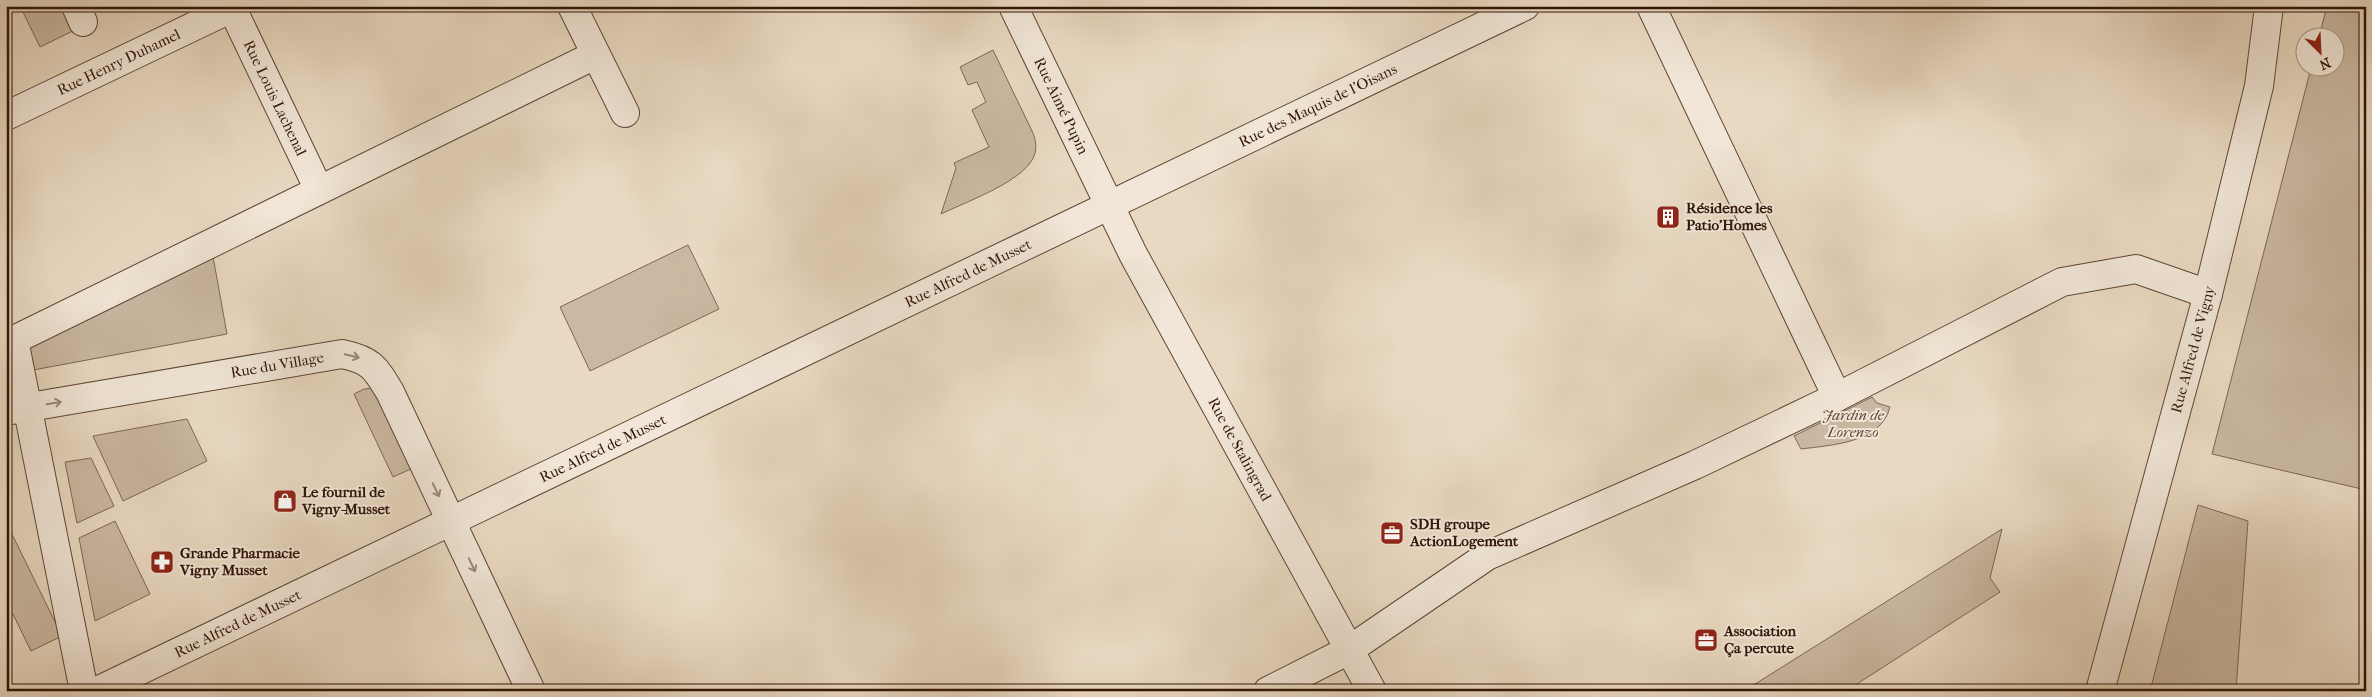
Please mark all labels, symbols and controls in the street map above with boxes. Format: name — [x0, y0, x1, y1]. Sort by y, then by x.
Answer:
street label: Rue Henry Duhamel — [54, 25, 183, 99]
north arrow — [2294, 28, 2344, 78]
street label: Rue Louis Lachenal — [240, 37, 310, 159]
text: N — [2316, 53, 2333, 73]
street label: Rue Aimé Pupin — [1030, 54, 1093, 158]
street label: Rue des Maquis de l'Oisans — [1236, 60, 1400, 151]
place label: Résidence les Patio'Homes — [1686, 199, 1773, 234]
building icon: Résidence les Patio'Homes — [1655, 204, 1681, 230]
street label: Rue Alfred de Musset — [902, 235, 1035, 311]
street label: Rue Alfred de Vigny — [2167, 283, 2219, 415]
street label: Rue du Village — [229, 348, 326, 382]
one-way arrow — [344, 352, 360, 361]
street label: Rue de Stalingrad — [1204, 394, 1276, 505]
one-way arrow — [46, 397, 62, 407]
park label: Jardin de Lorenzo — [1822, 406, 1885, 441]
street label: Rue Alfred de Musset — [537, 410, 670, 486]
one-way arrow — [432, 482, 441, 497]
place label: Le fournil de Vigny-Musset — [301, 483, 391, 518]
shop icon: Le fournil de Vigny-Musset — [272, 488, 298, 514]
place label: SDH groupe ActionLogement — [1409, 515, 1519, 550]
office icon: SDH groupe ActionLogement — [1379, 520, 1405, 546]
place label: Grande Pharmacie Vigny Musset — [179, 544, 301, 579]
pharmacy icon: Grande Pharmacie Vigny Musset — [149, 549, 175, 575]
one-way arrow — [468, 557, 477, 572]
street label: Rue Alfred de Musset — [171, 585, 305, 662]
place label: Association Ça percute — [1723, 622, 1797, 658]
office icon: Association Ça percute — [1693, 627, 1719, 653]

